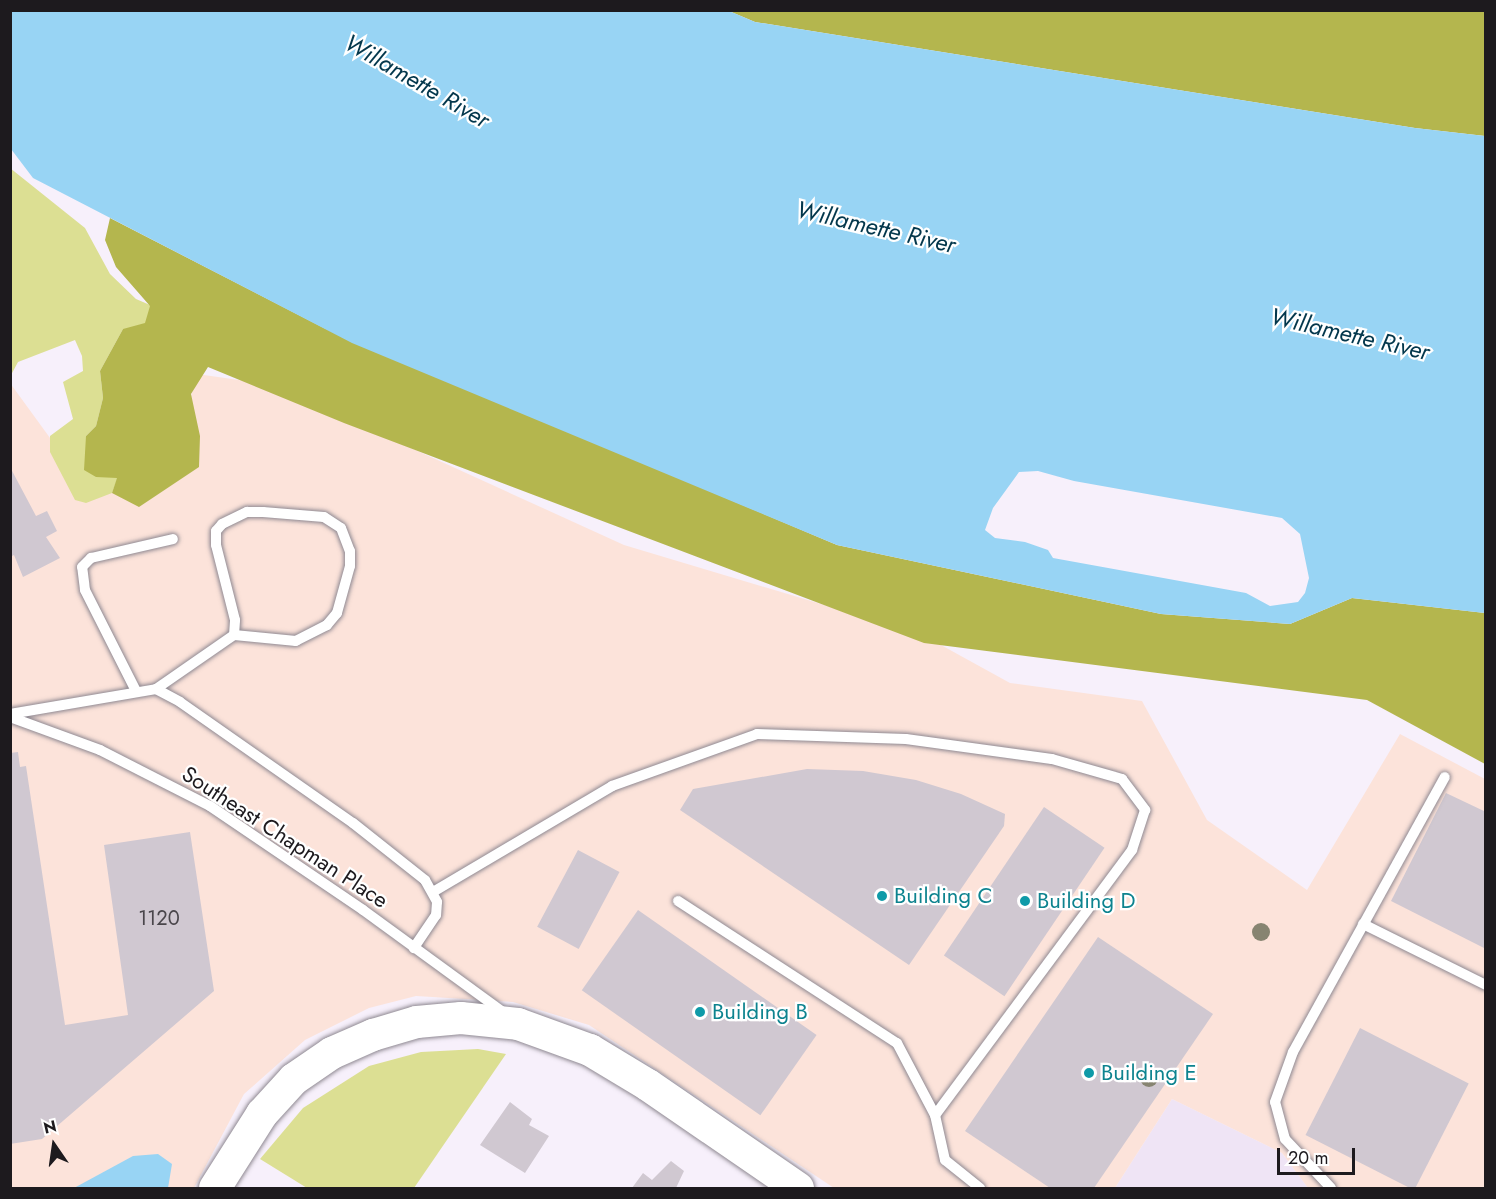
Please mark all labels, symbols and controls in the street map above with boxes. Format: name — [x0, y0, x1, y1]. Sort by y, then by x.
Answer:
water label: Willamette River — [339, 28, 495, 134]
water label: Willamette River — [794, 195, 958, 259]
water label: Willamette River — [1268, 302, 1432, 366]
street label: Southeast Chapman Place — [177, 760, 393, 914]
place label: Building C — [894, 883, 993, 909]
place label: Building D — [1037, 888, 1136, 914]
marker: Building C — [875, 889, 889, 903]
marker: Building D — [1018, 894, 1032, 908]
house number: 1120 — [138, 906, 180, 930]
place label: Building B — [712, 999, 808, 1025]
marker: Building B — [693, 1005, 707, 1019]
place label: Building E — [1101, 1060, 1197, 1086]
marker: Building E — [1082, 1066, 1096, 1080]
text: N — [41, 1114, 59, 1140]
north arrow — [24, 1115, 84, 1175]
scale bar — [1280, 1136, 1358, 1174]
text: 20 m — [1288, 1145, 1328, 1171]

